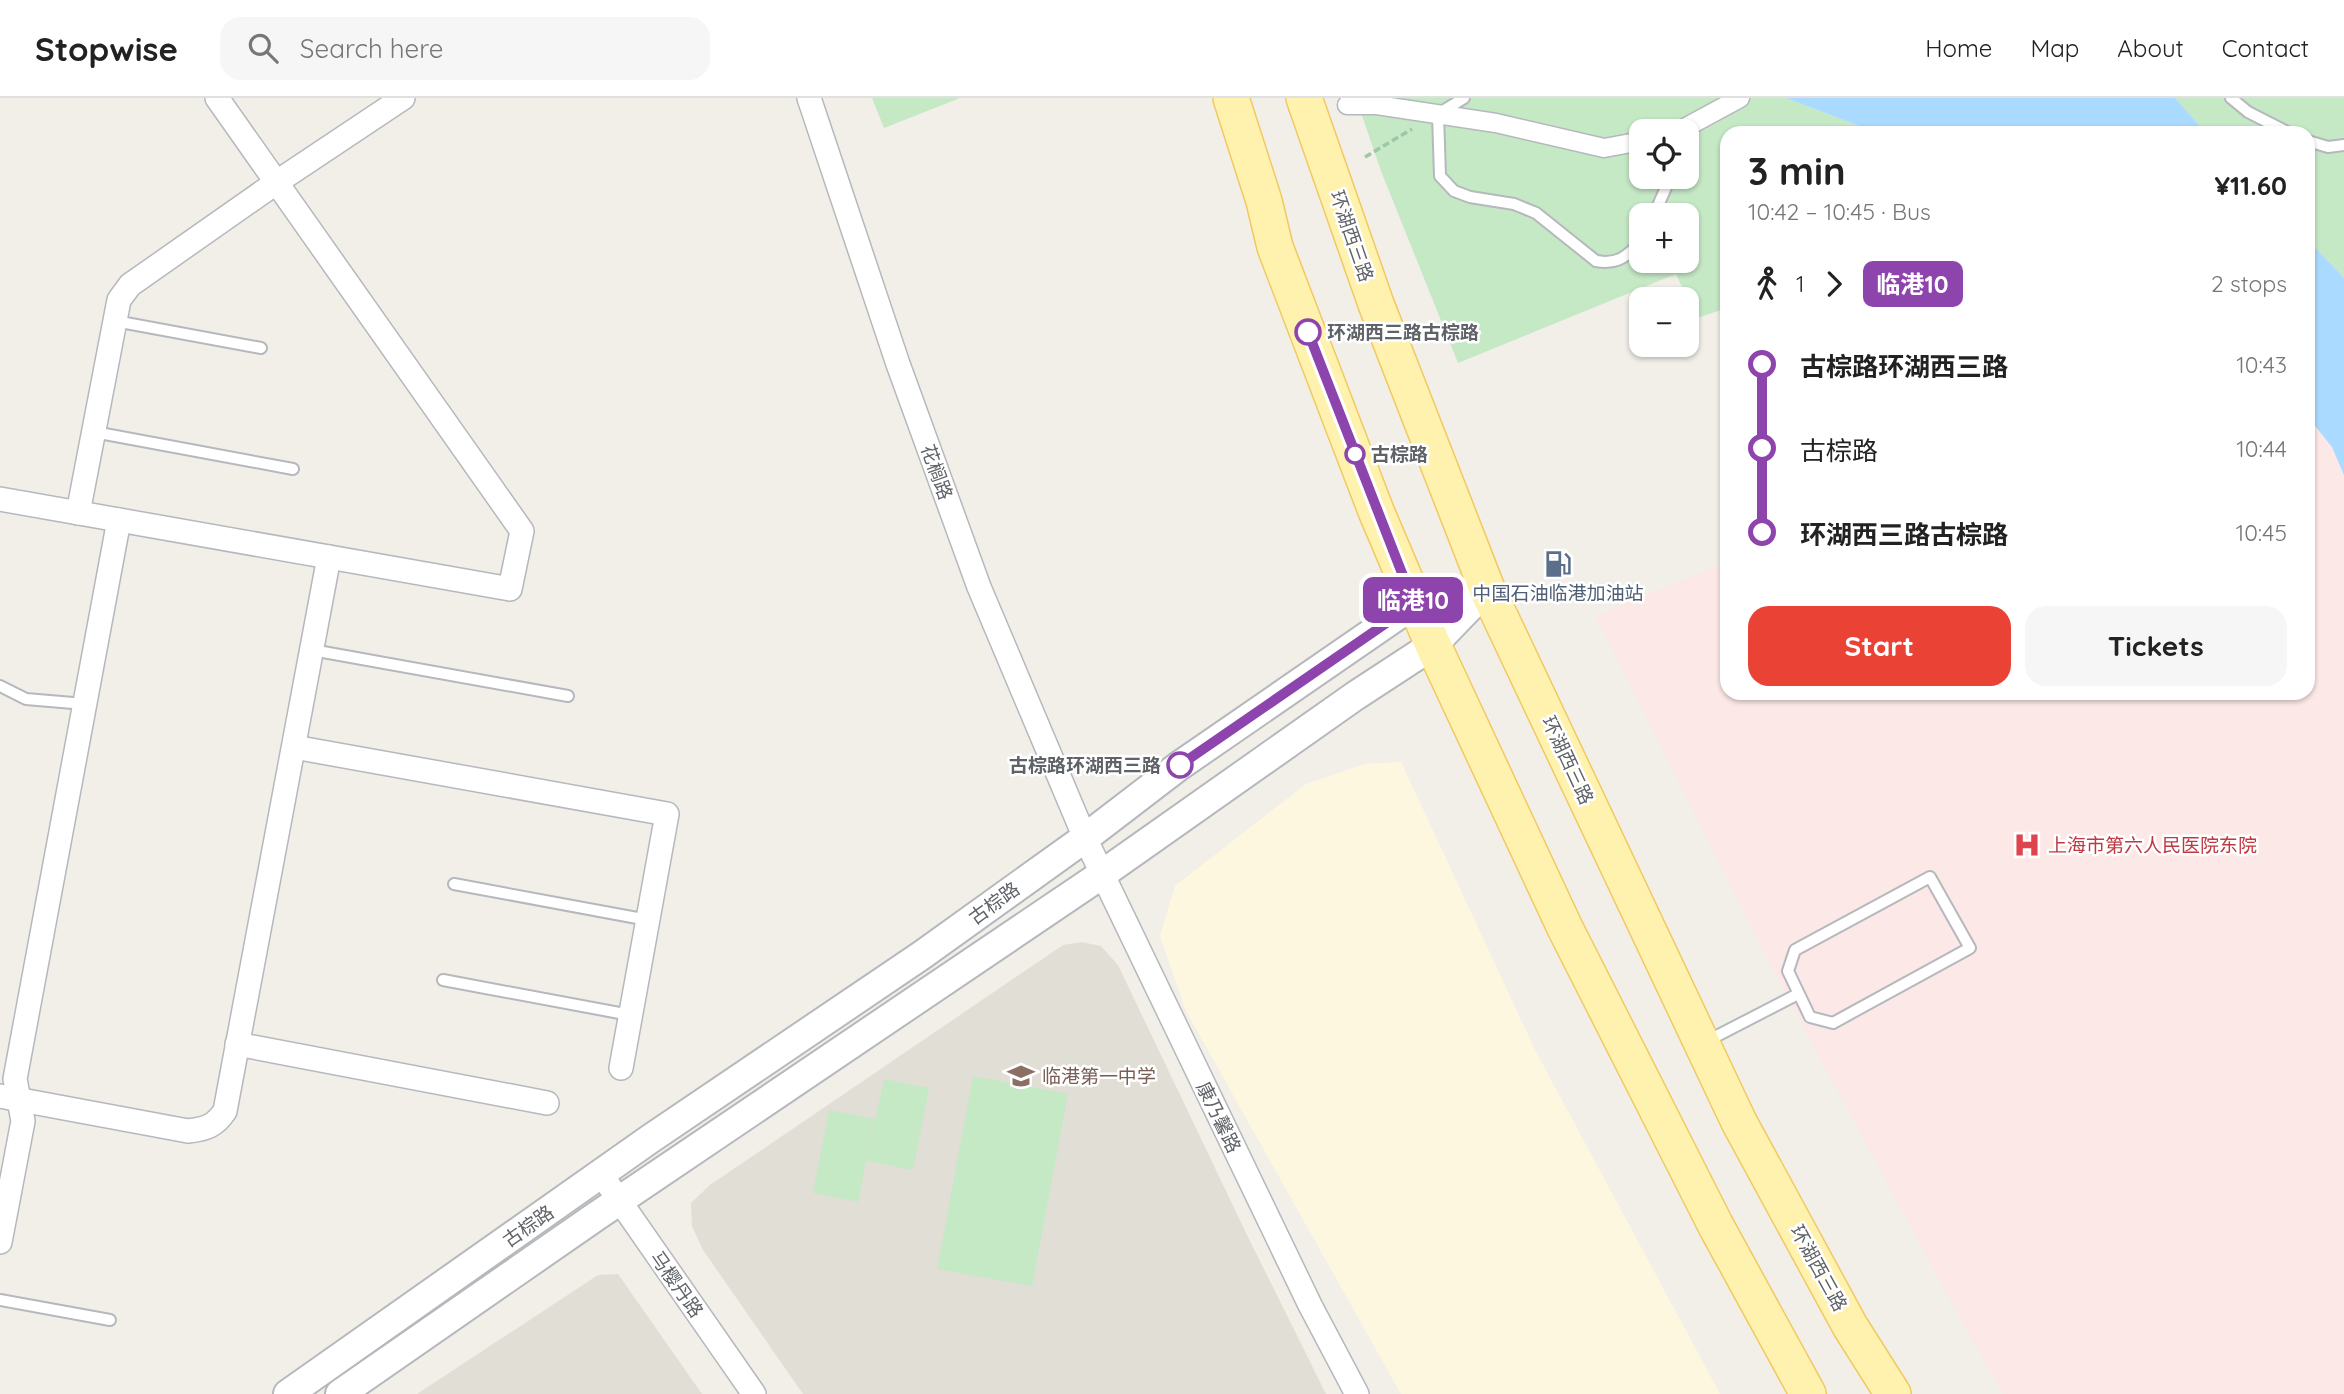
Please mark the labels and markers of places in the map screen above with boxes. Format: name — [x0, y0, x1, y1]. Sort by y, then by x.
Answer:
marker: 环湖西三路古棕路 — [1295, 319, 1321, 345]
place label: 环湖西三路古棕路 — [1327, 320, 1479, 344]
place label: 古棕路 — [1371, 442, 1428, 466]
marker: 古棕路 — [1345, 444, 1365, 464]
fuel station icon: 中国石油临港加油站 — [1543, 549, 1573, 579]
place label: 中国石油临港加油站 — [1472, 581, 1644, 605]
marker: 古棕路环湖西三路 — [1167, 752, 1193, 778]
place label: 古棕路环湖西三路 — [1009, 753, 1161, 777]
hospital icon: 上海市第六人民医院东院 — [2012, 830, 2042, 860]
place label: 上海市第六人民医院东院 — [2048, 833, 2257, 857]
school or university icon: 临港第一中学 — [1006, 1061, 1036, 1091]
place label: 临港第一中学 — [1042, 1064, 1156, 1088]

